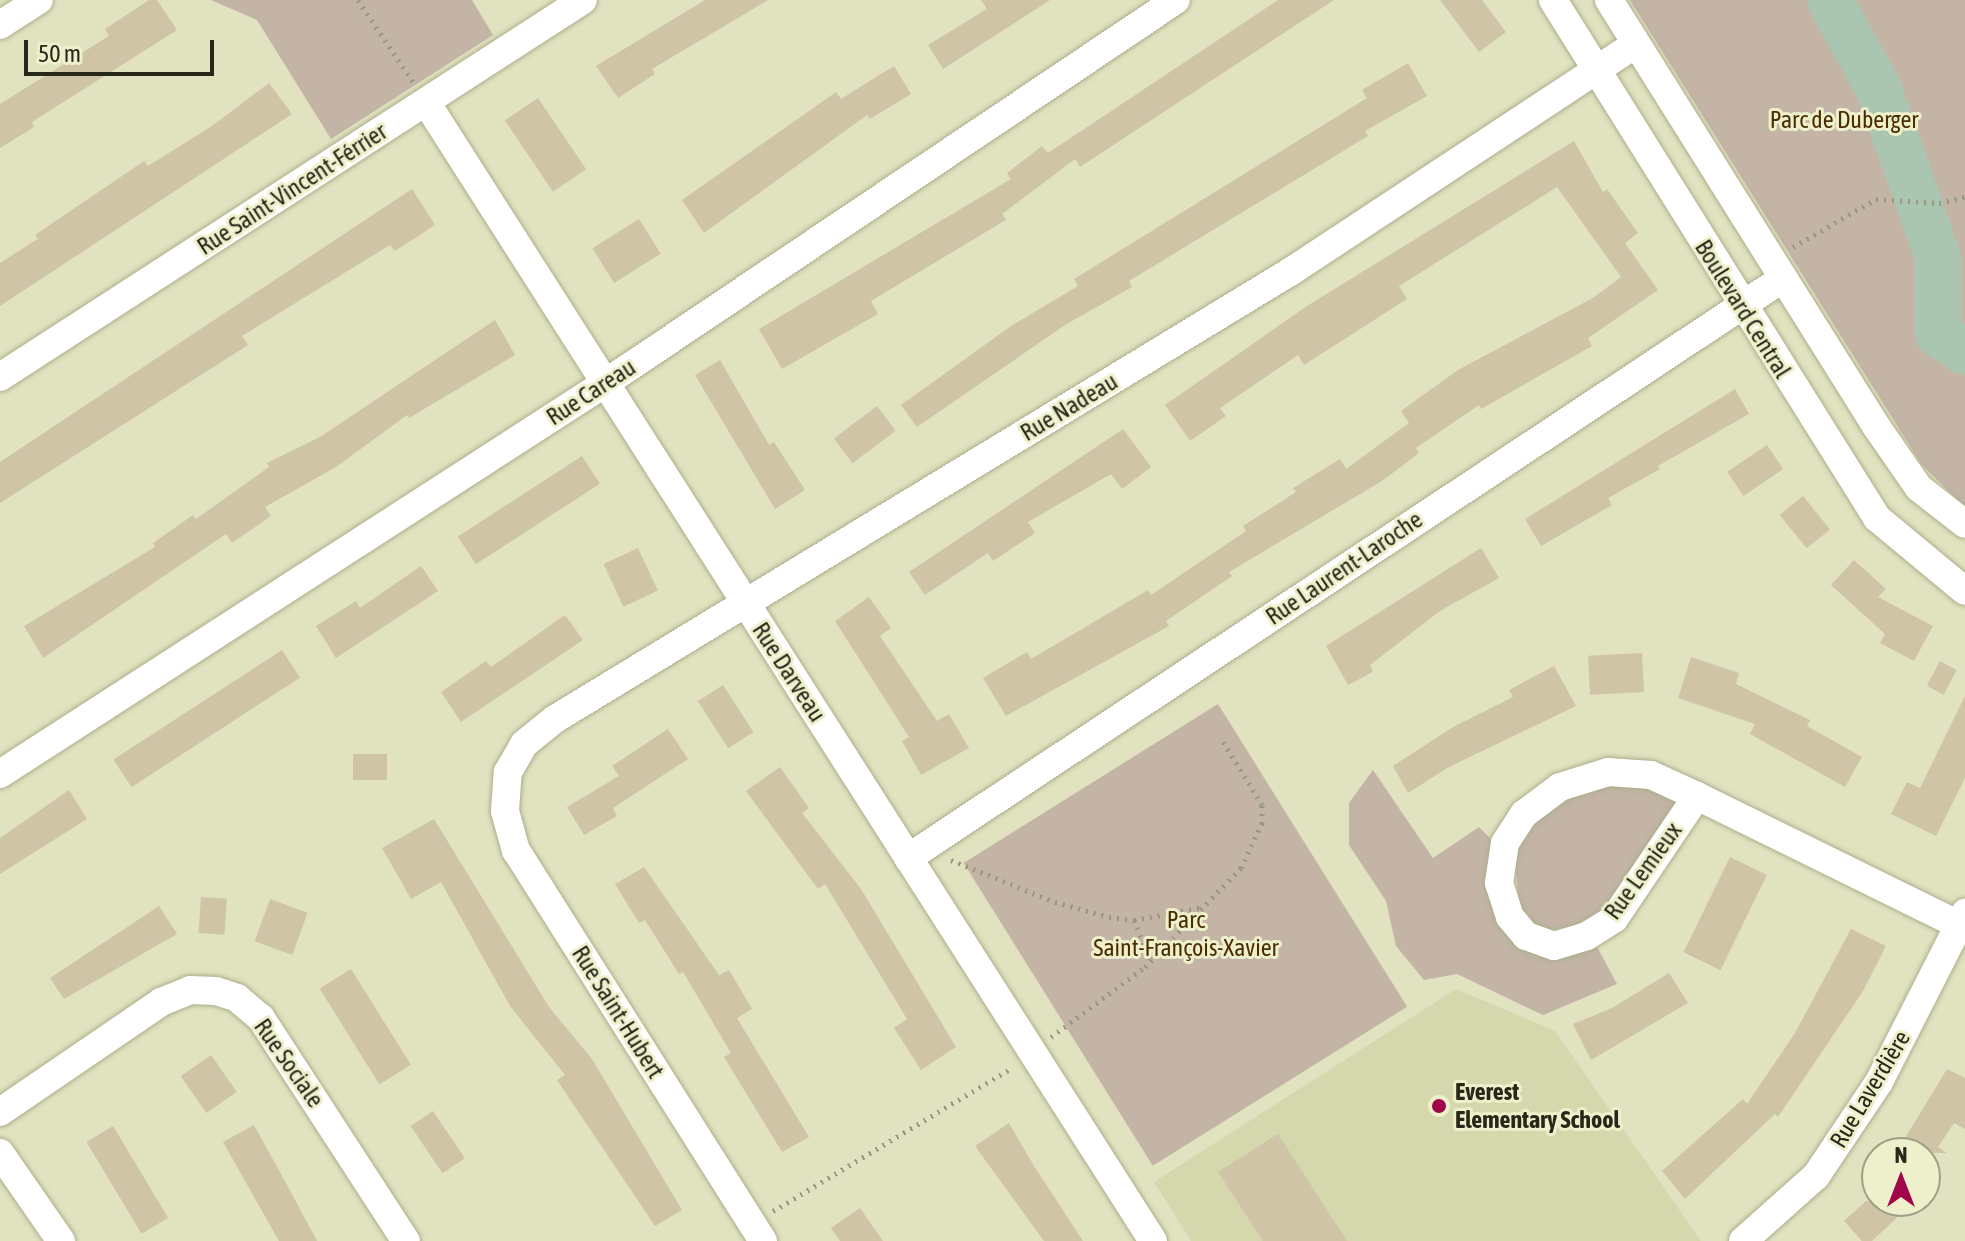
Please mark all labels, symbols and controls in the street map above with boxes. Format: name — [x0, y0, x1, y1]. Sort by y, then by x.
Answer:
scale bar — [28, 24, 218, 74]
text: 50 m — [38, 40, 81, 67]
park label: Parc de Duberger — [1770, 106, 1918, 134]
street label: Rue Saint-Vincent-Férrier — [192, 117, 392, 261]
street label: Boulevard Central — [1689, 234, 1797, 384]
street label: Rue Careau — [541, 353, 641, 431]
street label: Rue Nadeau — [1015, 367, 1123, 447]
street label: Rue Laurent-Laroche — [1260, 505, 1428, 631]
street label: Rue Darveau — [746, 617, 832, 727]
street label: Rue Lemieux — [1598, 817, 1688, 925]
park label: Parc Saint-François-Xavier — [1093, 906, 1279, 962]
street label: Rue Saint-Hubert — [566, 940, 670, 1084]
street label: Rue Sociale — [248, 1013, 330, 1113]
street label: Rue Laverdière — [1824, 1025, 1916, 1153]
place label: Everest Elementary School — [1455, 1078, 1620, 1134]
marker: Everest Elementary School — [1430, 1097, 1448, 1115]
north arrow — [1861, 1137, 1941, 1217]
text: N — [1895, 1142, 1907, 1168]

